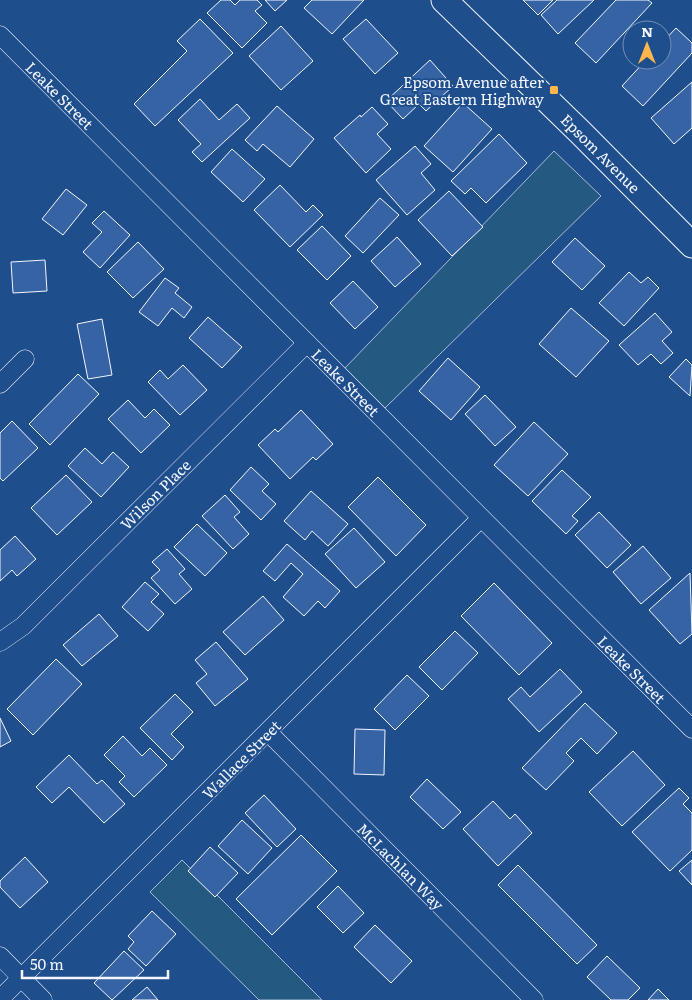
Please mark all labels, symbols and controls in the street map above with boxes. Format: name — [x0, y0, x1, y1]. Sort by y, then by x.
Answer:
north arrow — [622, 20, 672, 70]
text: N — [641, 21, 653, 41]
street label: Leake Street — [21, 56, 99, 134]
place label: Epsom Avenue after Great Eastern Highway — [380, 70, 544, 110]
marker: Epsom Avenue after Great Eastern Highway — [548, 84, 560, 96]
street label: Epsom Avenue — [556, 108, 646, 198]
street label: Leake Street — [307, 343, 385, 421]
street label: Wilson Place — [114, 453, 196, 535]
street label: Leake Street — [593, 630, 671, 708]
street label: Wallace Street — [196, 714, 286, 804]
street label: McLachlan Way — [352, 817, 450, 915]
scale bar — [22, 948, 169, 980]
text: 50 m — [30, 952, 64, 975]

